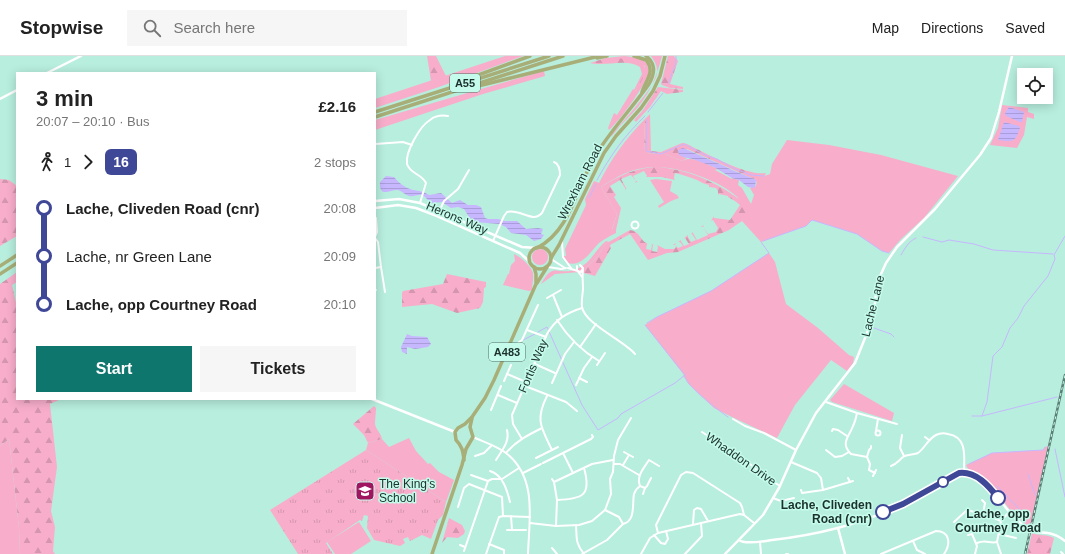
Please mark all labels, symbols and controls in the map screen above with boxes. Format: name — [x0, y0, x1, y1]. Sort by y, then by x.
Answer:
search box — [127, 10, 407, 46]
text: Stopwise — [20, 17, 103, 38]
icon: search — [141, 17, 163, 39]
text: Search here — [173, 19, 255, 36]
text: Map — [872, 20, 899, 36]
text: Directions — [921, 20, 983, 36]
text: Saved — [1005, 20, 1045, 36]
map controls — [1017, 68, 1053, 104]
button: locate — [1017, 68, 1053, 104]
road number: A55 — [450, 74, 480, 92]
text: 3 min — [36, 86, 93, 111]
text: £2.16 — [318, 98, 356, 115]
text: 20:07 – 20:10 · Bus — [36, 114, 149, 129]
street label: Wrexham Road — [555, 142, 605, 222]
icon: walk — [36, 151, 58, 173]
icon: forward — [77, 151, 99, 173]
text: 16 — [113, 154, 129, 170]
text: 1 — [64, 155, 71, 170]
text: 2 stops — [314, 155, 356, 170]
street label: Herons Way — [424, 199, 490, 237]
text: Lache, Cliveden Road (cnr) — [66, 200, 259, 217]
text: 20:08 — [323, 201, 356, 216]
text: Lache, nr Green Lane — [66, 248, 212, 265]
text: 20:09 — [323, 249, 356, 264]
street label: Lache Lane — [859, 274, 887, 338]
text: Lache, opp Courtney Road — [66, 296, 257, 313]
text: 20:10 — [323, 297, 356, 312]
street label: Fortis Way — [515, 337, 551, 395]
road number: A483 — [489, 343, 525, 361]
button: Start — [36, 346, 192, 392]
button: Tickets — [200, 346, 356, 392]
street label: Whaddon Drive — [703, 430, 779, 489]
unlabelled marker — [937, 476, 949, 488]
place label: The King's School — [379, 477, 435, 505]
school or university icon: The King's School — [354, 480, 376, 502]
marker: Lache, opp Courtney Road — [990, 490, 1006, 506]
place label: Lache, Cliveden Road (cnr) — [781, 498, 872, 526]
marker: Lache, Cliveden Road (cnr) — [875, 504, 891, 520]
place label: Lache, opp Courtney Road — [955, 507, 1041, 535]

